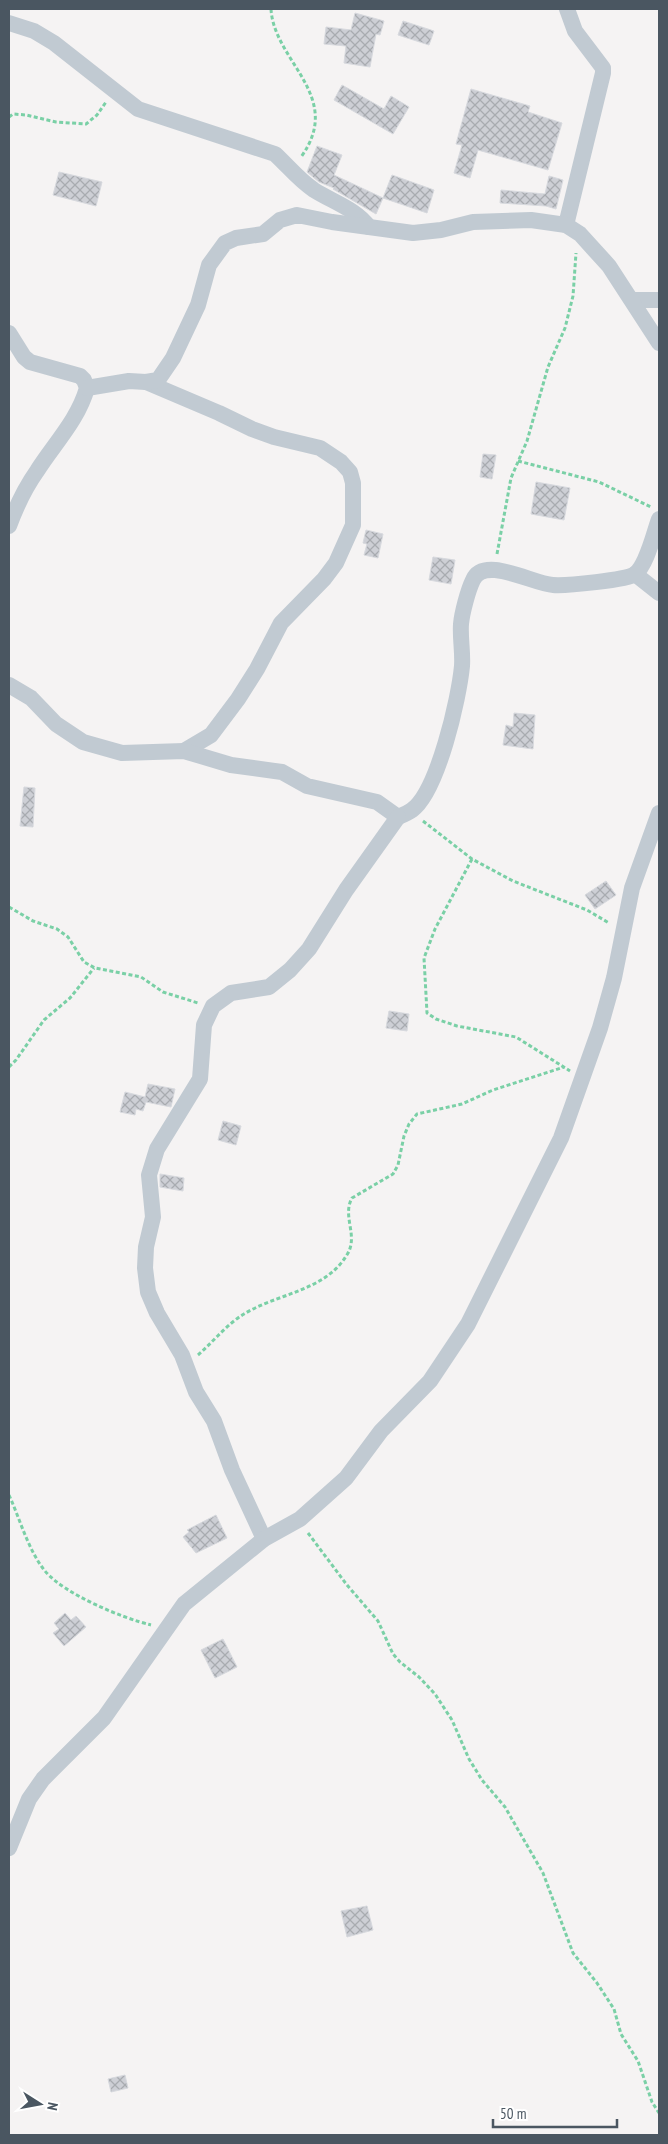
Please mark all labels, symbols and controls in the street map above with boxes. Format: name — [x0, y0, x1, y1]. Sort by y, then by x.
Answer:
north arrow — [15, 2079, 65, 2129]
scale bar — [493, 2096, 617, 2128]
text: N — [43, 2101, 62, 2112]
text: 50 m — [500, 2104, 526, 2123]

